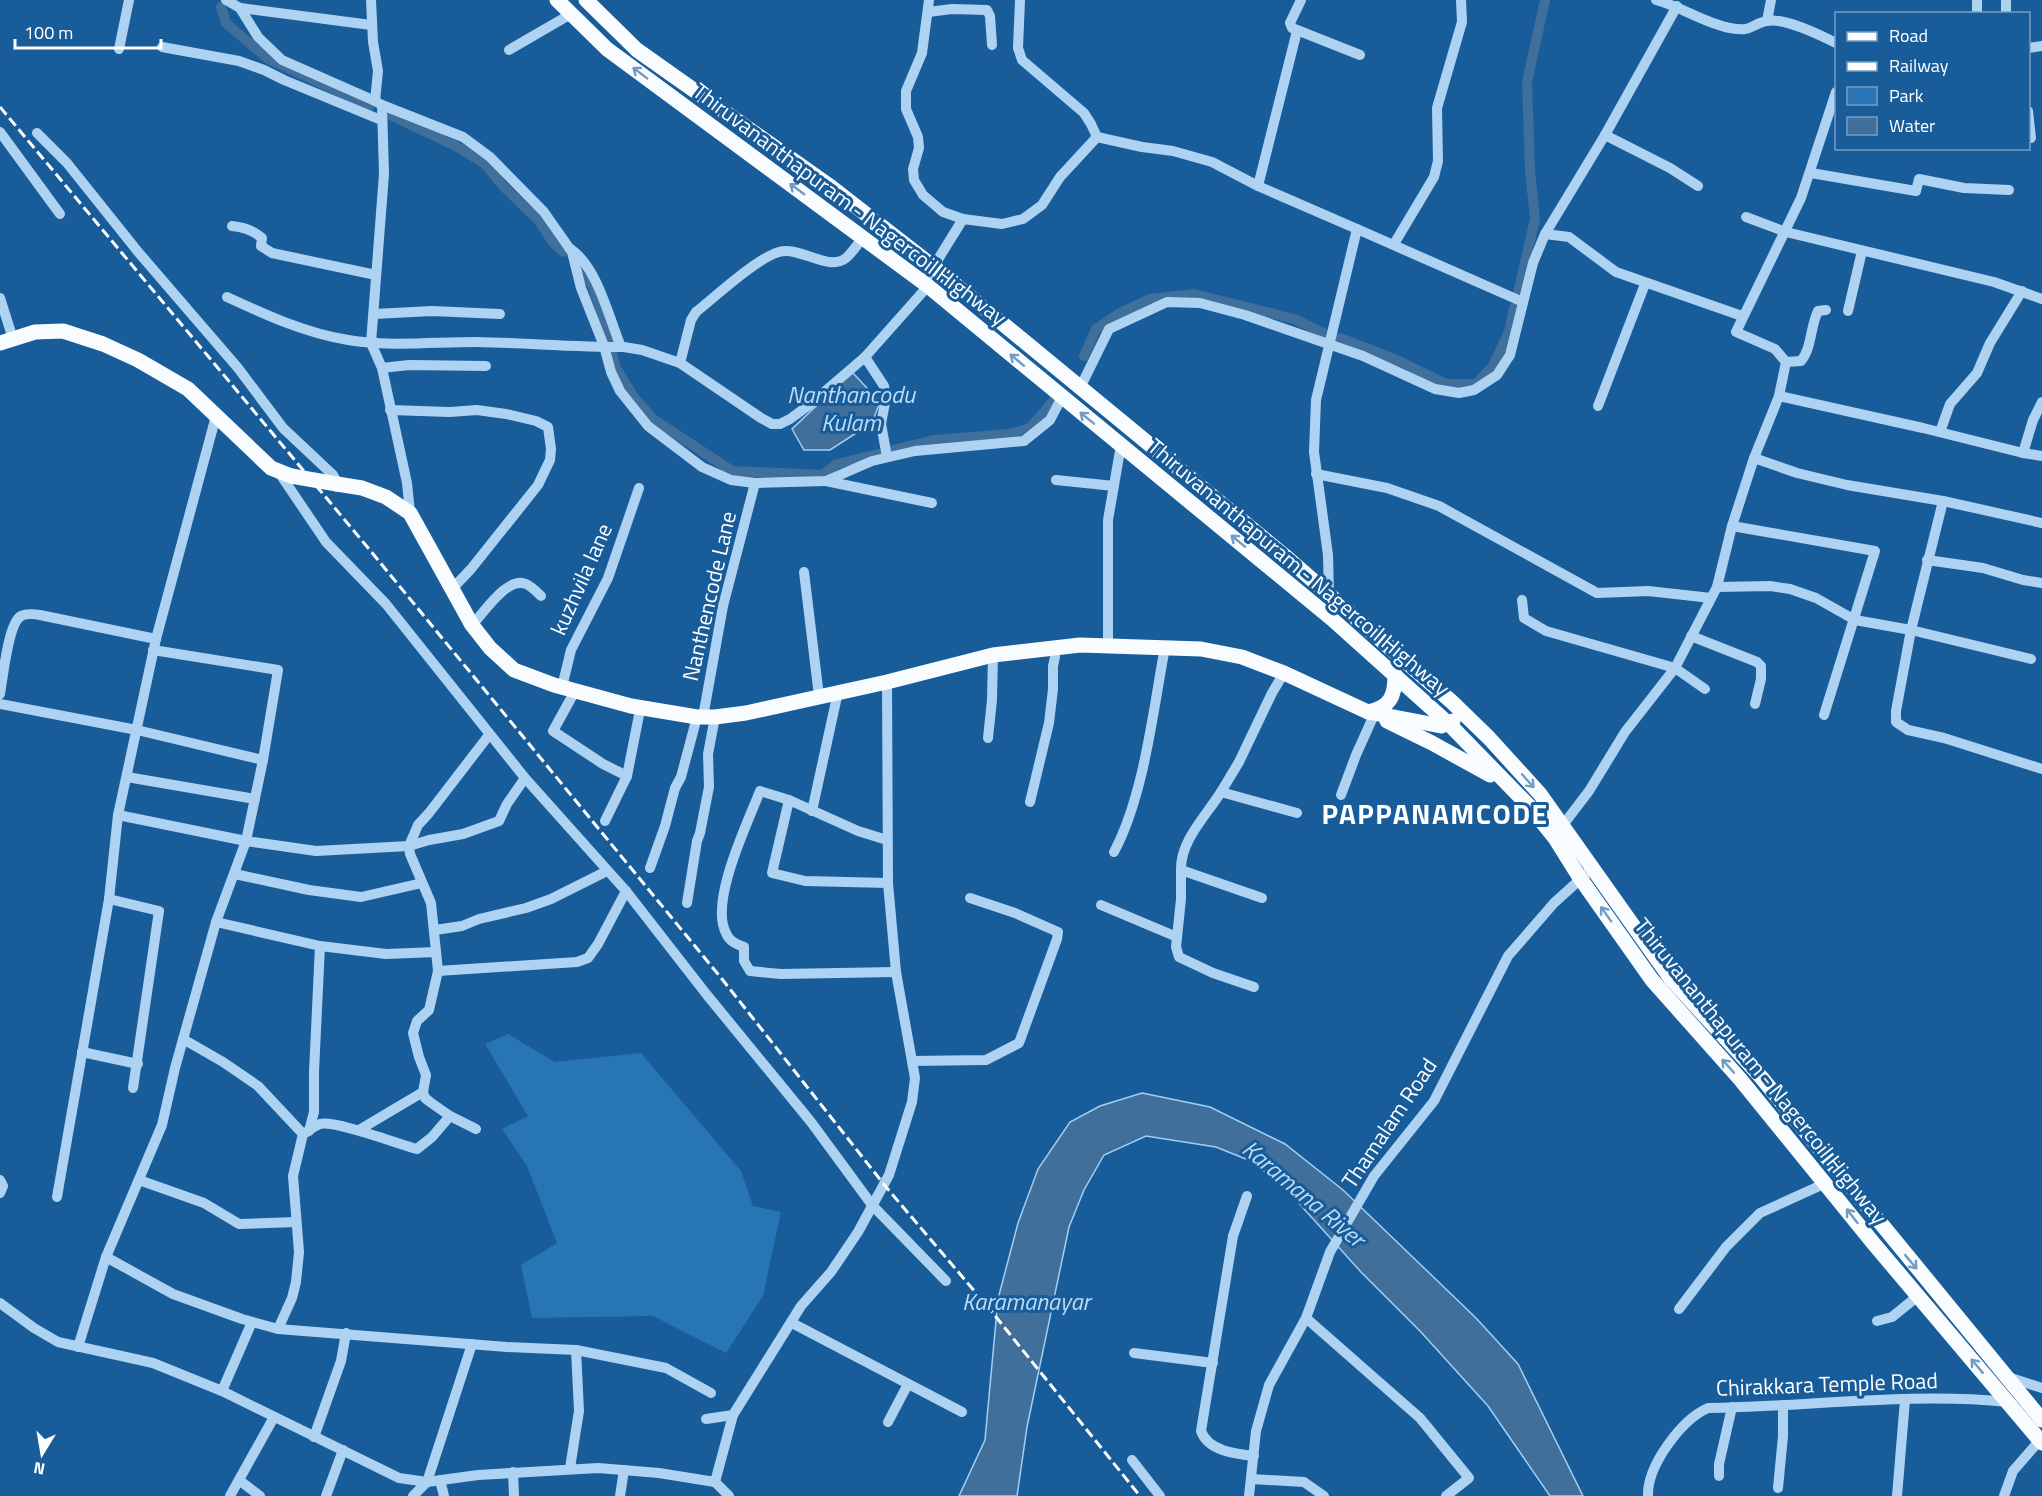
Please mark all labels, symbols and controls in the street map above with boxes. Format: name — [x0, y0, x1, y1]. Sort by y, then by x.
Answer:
scale bar — [15, 12, 160, 50]
legend — [1835, 12, 2030, 150]
text: 100 m — [24, 19, 73, 46]
text: Road — [1889, 22, 1928, 49]
text: Railway — [1889, 52, 1949, 79]
one-way arrow — [632, 67, 648, 79]
street label: Thiruvananthapuram - Nagercoil Highway — [686, 74, 1015, 334]
text: Park — [1889, 82, 1924, 109]
text: Water — [1889, 112, 1935, 139]
one-way arrow — [789, 182, 805, 195]
one-way arrow — [1009, 353, 1025, 366]
water label: Nanthancodu Kulam — [787, 376, 917, 440]
one-way arrow — [1079, 411, 1095, 424]
street label: Thiruvananthapuram - Nagercoil Highway — [1140, 430, 1458, 704]
street label: Nanthencode Lane — [673, 508, 745, 684]
street label: kuzhvila lane — [541, 518, 621, 640]
one-way arrow — [1230, 535, 1246, 548]
one-way arrow — [1521, 773, 1535, 788]
district label: PAPPANAMCODE — [1321, 792, 1549, 835]
one-way arrow — [1600, 907, 1612, 923]
street label: Thiruvananthapuram - Nagercoil Highway — [1626, 910, 1896, 1232]
street label: Thamalam Road — [1333, 1051, 1445, 1195]
one-way arrow — [1721, 1059, 1735, 1074]
water label: Karamana River — [1235, 1131, 1376, 1257]
one-way arrow — [1846, 1209, 1859, 1225]
one-way arrow — [1904, 1254, 1917, 1270]
water label: Karamanayar — [962, 1283, 1093, 1319]
one-way arrow — [1970, 1359, 1984, 1374]
street label: Chirakkara Temple Road — [1715, 1363, 1939, 1405]
north arrow — [12, 1424, 72, 1484]
text: N — [31, 1456, 47, 1482]

